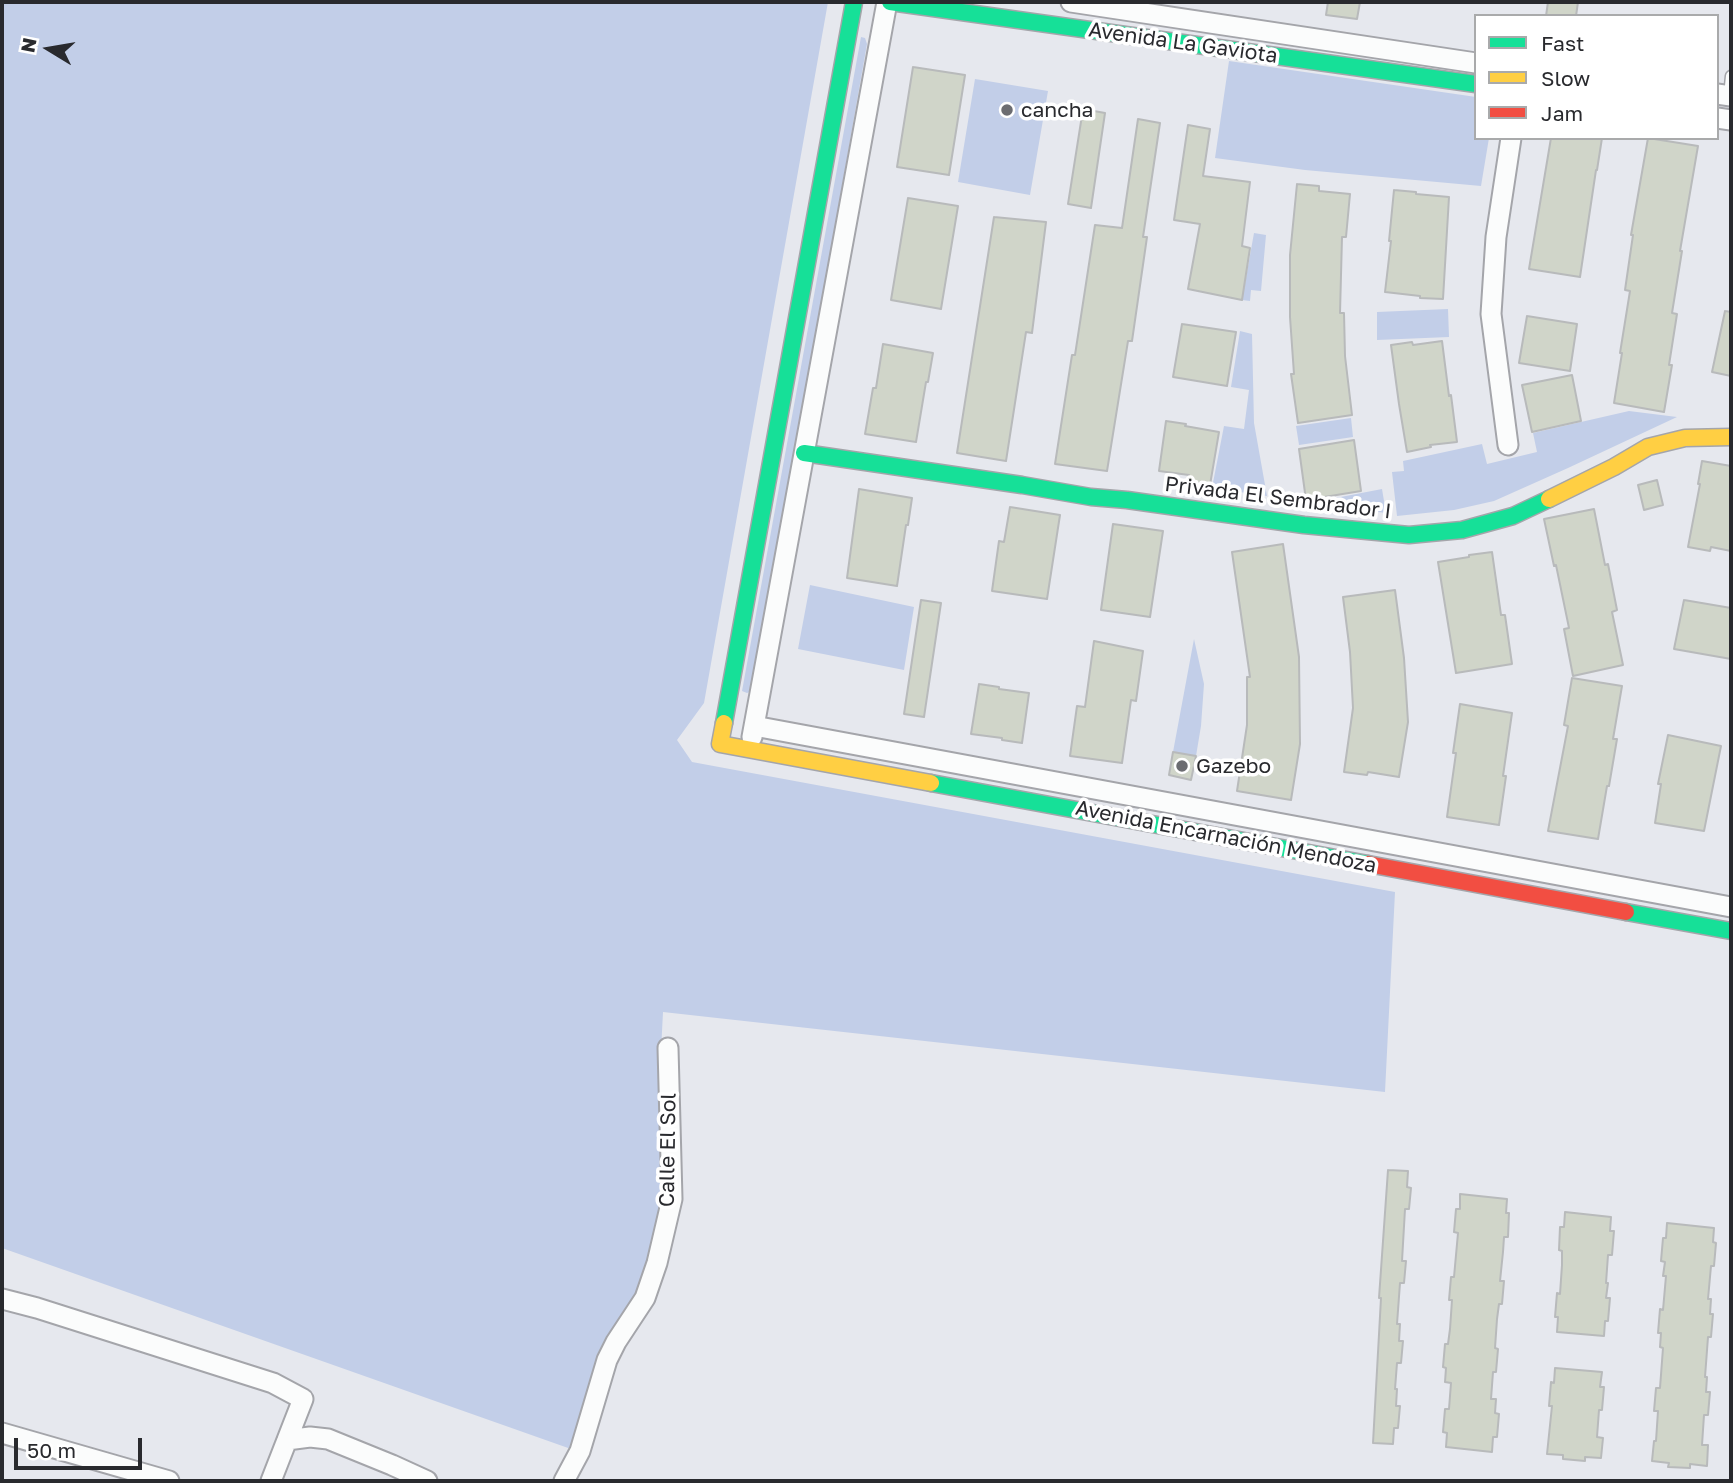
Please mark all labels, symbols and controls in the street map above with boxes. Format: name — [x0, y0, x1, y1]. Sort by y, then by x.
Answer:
north arrow — [14, 14, 84, 84]
legend — [1474, 14, 1719, 140]
street label: Avenida La Gaviota — [1087, 17, 1279, 69]
text: Fast — [1541, 30, 1584, 56]
text: N — [15, 36, 41, 54]
text: Slow — [1541, 65, 1590, 91]
place label: cancha — [1021, 97, 1093, 123]
text: Jam — [1541, 100, 1583, 126]
marker: cancha — [999, 102, 1015, 118]
street label: Privada El Sembrador I — [1163, 472, 1393, 524]
place label: Gazebo — [1196, 753, 1271, 779]
marker: Gazebo — [1174, 758, 1190, 774]
street label: Avenida Encarnación Mendoza — [1073, 795, 1379, 879]
street label: Calle El Sol — [654, 1093, 682, 1207]
scale bar — [18, 1424, 145, 1468]
text: 50 m — [27, 1437, 76, 1463]

